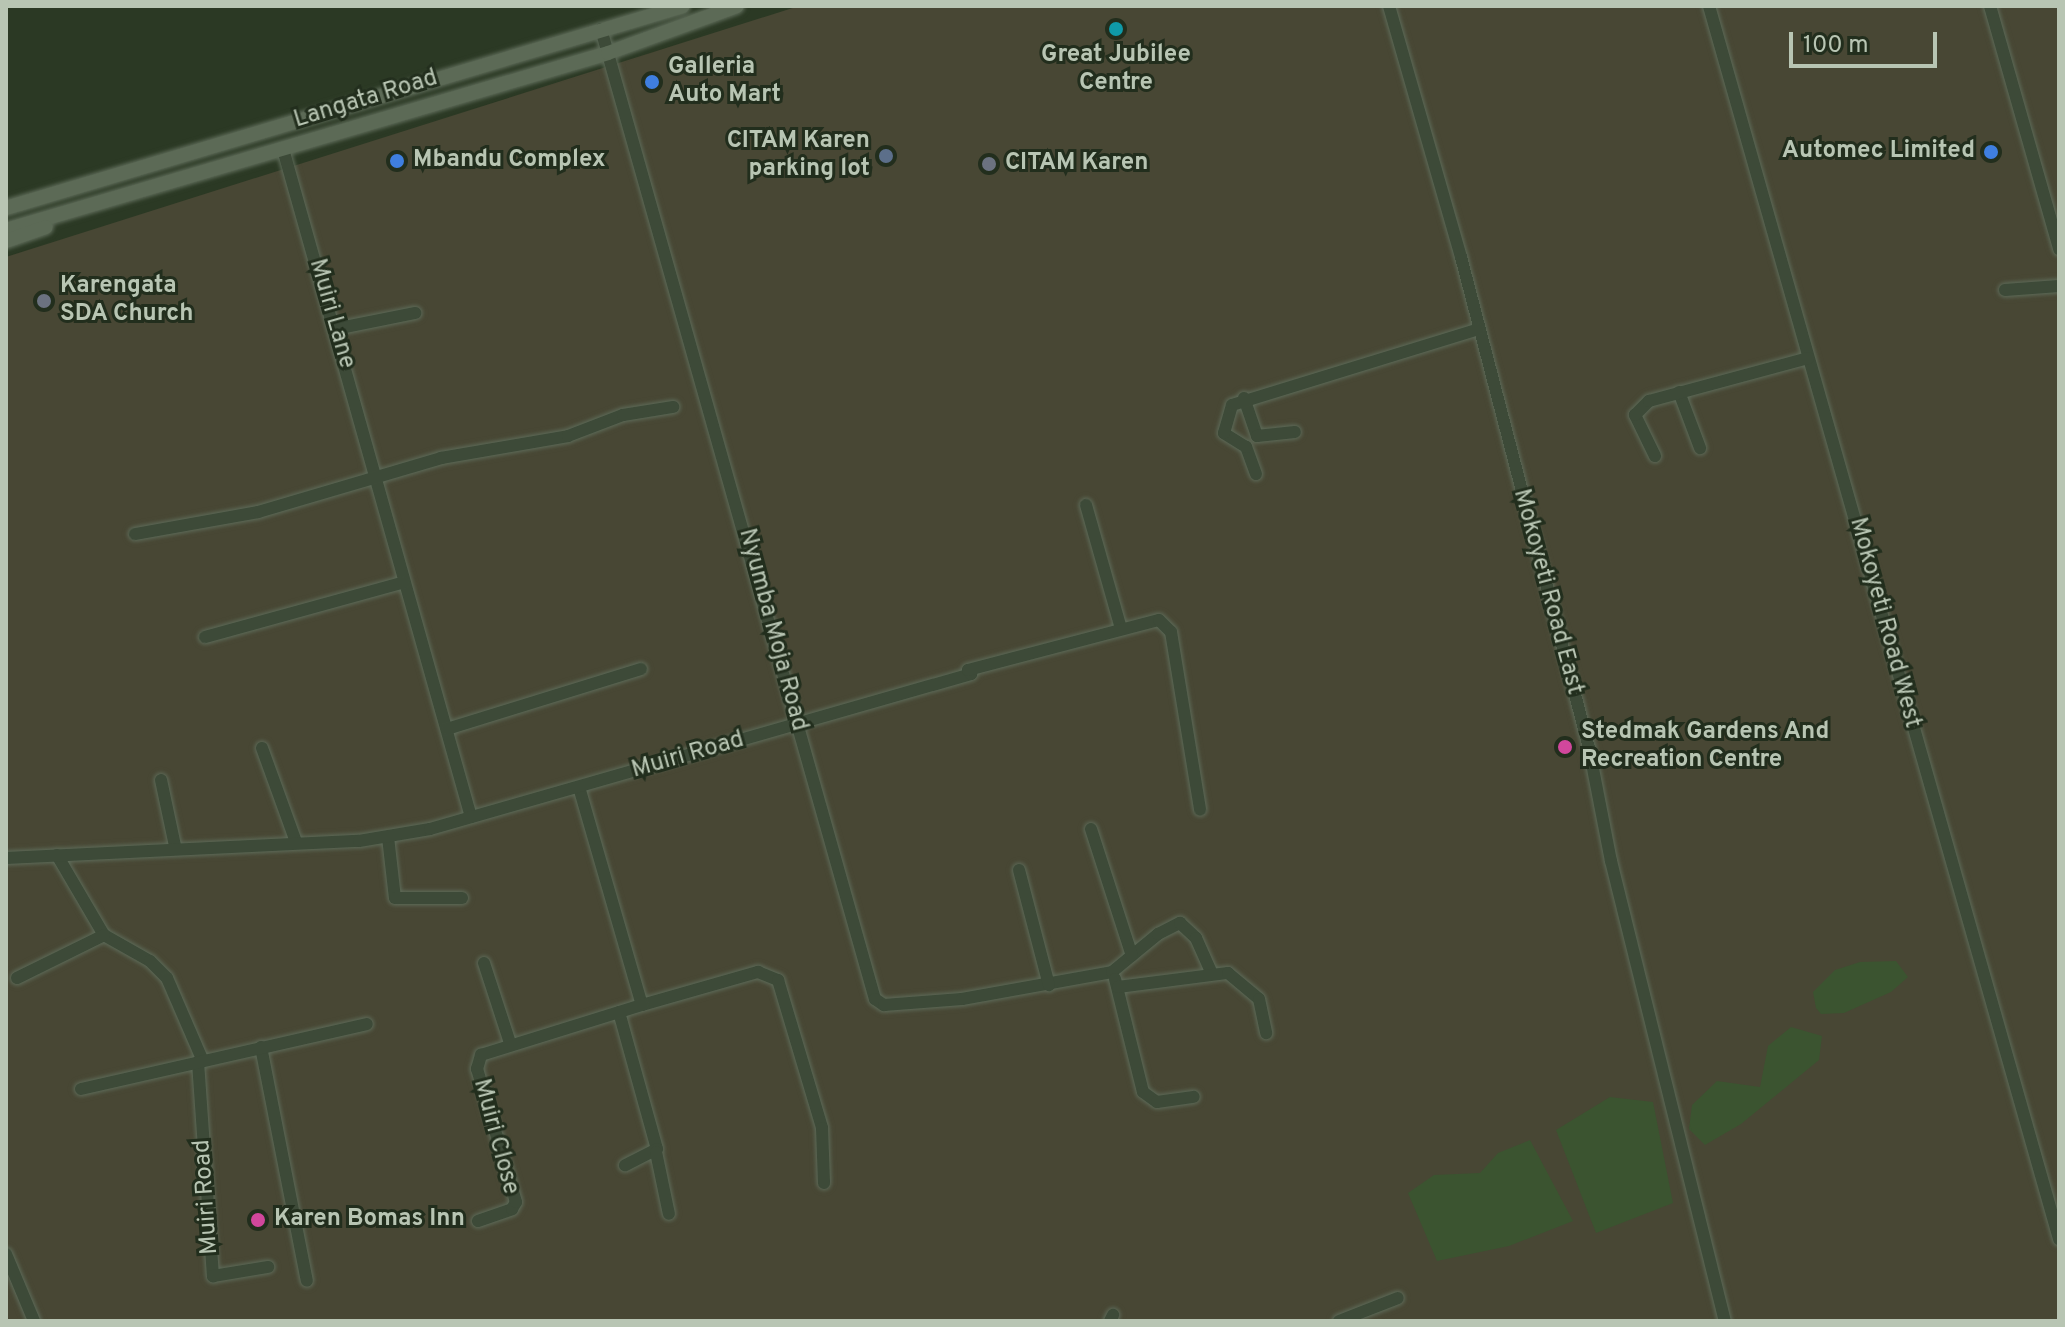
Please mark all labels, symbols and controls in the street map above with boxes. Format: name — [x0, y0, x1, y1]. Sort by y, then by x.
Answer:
scale bar — [1793, 16, 1941, 66]
marker: Great Jubilee Centre — [1107, 20, 1125, 38]
text: 100 m — [1803, 31, 1869, 61]
place label: Great Jubilee Centre — [1041, 42, 1191, 98]
place label: Galleria Auto Mart — [668, 54, 781, 110]
street label: Langata Road — [291, 64, 441, 136]
marker: Galleria Auto Mart — [643, 73, 661, 91]
place label: CITAM Karen parking lot — [727, 128, 870, 184]
place label: Automec Limited — [1782, 138, 1975, 166]
marker: Automec Limited — [1982, 143, 2000, 161]
place label: Mbandu Complex — [413, 147, 606, 175]
marker: CITAM Karen parking lot — [877, 147, 895, 165]
place label: CITAM Karen — [1005, 150, 1148, 178]
marker: Mbandu Complex — [388, 152, 406, 170]
marker: CITAM Karen — [980, 155, 998, 173]
street label: Muiri Lane — [302, 256, 360, 372]
place label: Karengata SDA Church — [60, 273, 194, 329]
marker: Karengata SDA Church — [35, 292, 53, 310]
street label: Mokoyeti Road East — [1506, 486, 1588, 698]
street label: Mokoyeti Road West — [1842, 514, 1926, 732]
street label: Nyumba Moja Road — [731, 526, 813, 734]
place label: Stedmak Gardens And Recreation Centre — [1581, 719, 1830, 775]
street label: Muiri Road — [629, 726, 747, 786]
marker: Stedmak Gardens And Recreation Centre — [1556, 738, 1574, 756]
street label: Muiri Close — [466, 1076, 524, 1198]
street label: Muiri Road — [189, 1138, 225, 1256]
place label: Karen Bomas Inn — [274, 1206, 465, 1234]
marker: Karen Bomas Inn — [249, 1211, 267, 1229]

